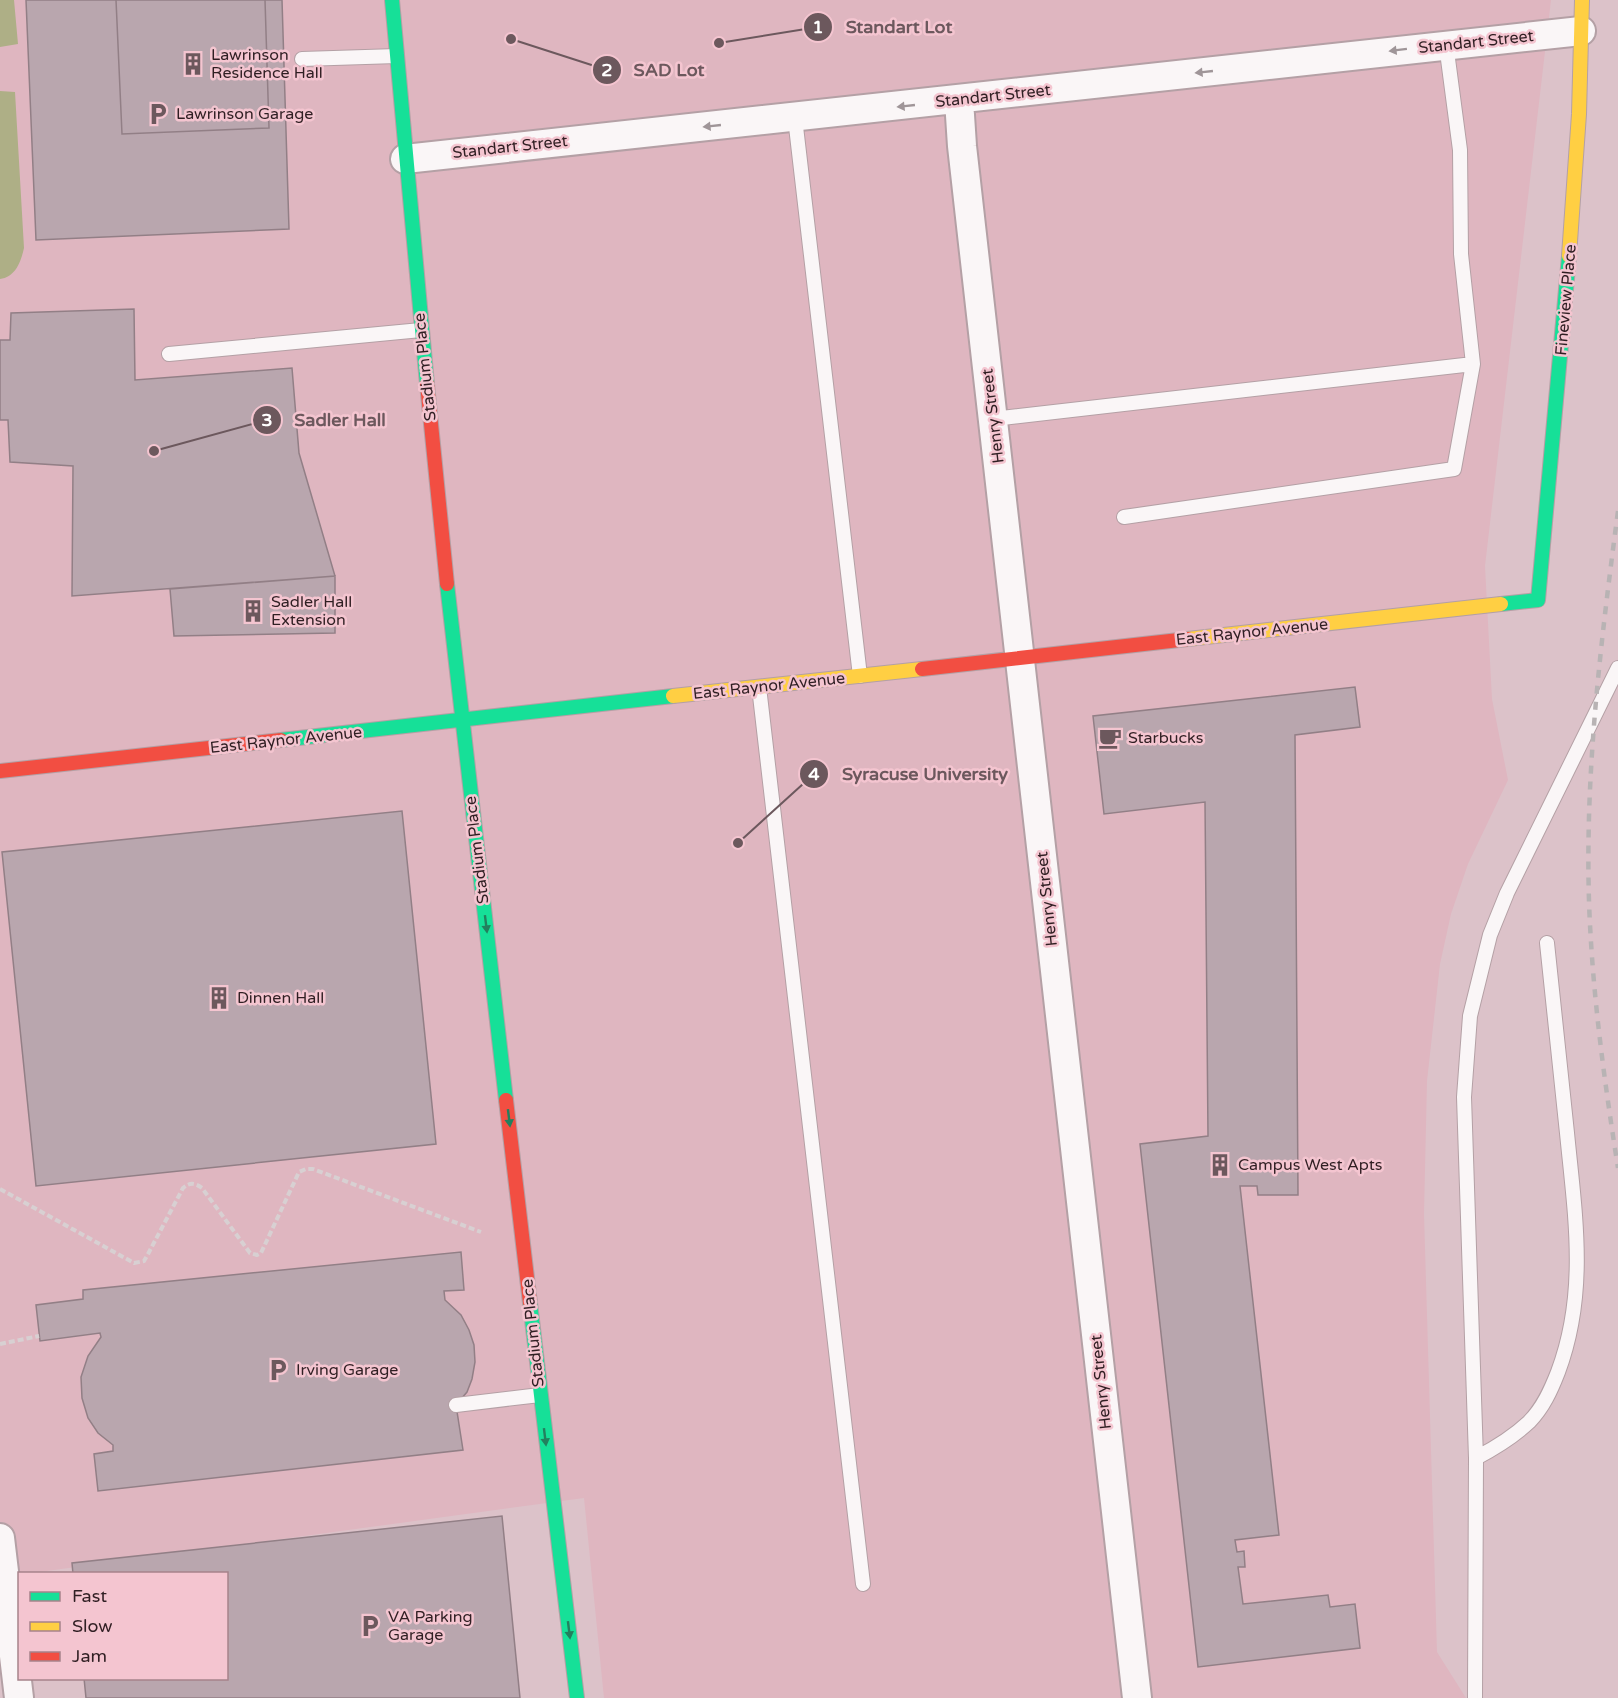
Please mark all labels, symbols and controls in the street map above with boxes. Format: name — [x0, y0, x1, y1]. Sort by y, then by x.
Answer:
callout: Standart Lot — [803, 9, 964, 45]
text: 1 — [812, 16, 824, 38]
text: Standart Lot — [846, 16, 952, 38]
street label: Standart Street — [1417, 26, 1535, 58]
place label: Lawrinson Residence Hall — [211, 45, 323, 83]
one-way arrow — [1388, 45, 1407, 55]
building icon: Lawrinson Residence Hall — [180, 51, 206, 77]
callout: SAD Lot — [592, 52, 717, 88]
text: 2 — [601, 59, 613, 81]
text: SAD Lot — [634, 59, 705, 81]
one-way arrow — [1195, 68, 1214, 77]
street label: Standart Street — [934, 80, 1052, 112]
parking icon: Lawrinson Garage — [145, 101, 171, 127]
one-way arrow — [897, 101, 916, 110]
place label: Lawrinson Garage — [176, 104, 313, 124]
one-way arrow — [703, 121, 722, 131]
street label: Standart Street — [451, 131, 569, 163]
street label: Fineview Place — [1551, 243, 1581, 357]
street label: Stadium Place — [409, 312, 441, 422]
street label: Henry Street — [977, 368, 1009, 464]
callout: Sadler Hall — [252, 402, 397, 438]
text: 3 — [261, 409, 273, 431]
text: Sadler Hall — [294, 409, 386, 431]
place label: Sadler Hall Extension — [271, 592, 352, 630]
building icon: Sadler Hall Extension — [240, 598, 266, 624]
street label: East Raynor Avenue — [1175, 614, 1329, 650]
street label: East Raynor Avenue — [692, 668, 846, 704]
street label: East Raynor Avenue — [209, 722, 363, 758]
cafe icon: Starbucks — [1097, 725, 1123, 751]
place label: Starbucks — [1128, 728, 1203, 748]
callout: Syracuse University — [799, 756, 1020, 792]
text: 4 — [808, 763, 820, 785]
text: Syracuse University — [842, 763, 1008, 785]
street label: Stadium Place — [460, 795, 494, 905]
street label: Henry Street — [1032, 851, 1062, 947]
one-way arrow — [481, 915, 491, 934]
building icon: Dinnen Hall — [206, 985, 232, 1011]
place label: Dinnen Hall — [237, 988, 324, 1008]
one-way arrow — [504, 1108, 514, 1127]
building icon: Campus West Apts — [1207, 1152, 1233, 1178]
place label: Campus West Apts — [1238, 1155, 1383, 1175]
street label: Stadium Place — [517, 1278, 549, 1388]
street label: Henry Street — [1086, 1334, 1116, 1430]
parking icon: Irving Garage — [265, 1357, 291, 1383]
place label: Irving Garage — [296, 1360, 398, 1380]
one-way arrow — [541, 1427, 550, 1446]
legend — [18, 1572, 228, 1680]
text: Fast — [72, 1585, 107, 1607]
place label: VA Parking Garage — [388, 1607, 473, 1645]
parking icon: VA Parking Garage — [357, 1613, 383, 1639]
text: Slow — [72, 1615, 113, 1637]
one-way arrow — [564, 1621, 574, 1640]
text: Jam — [72, 1645, 107, 1667]

